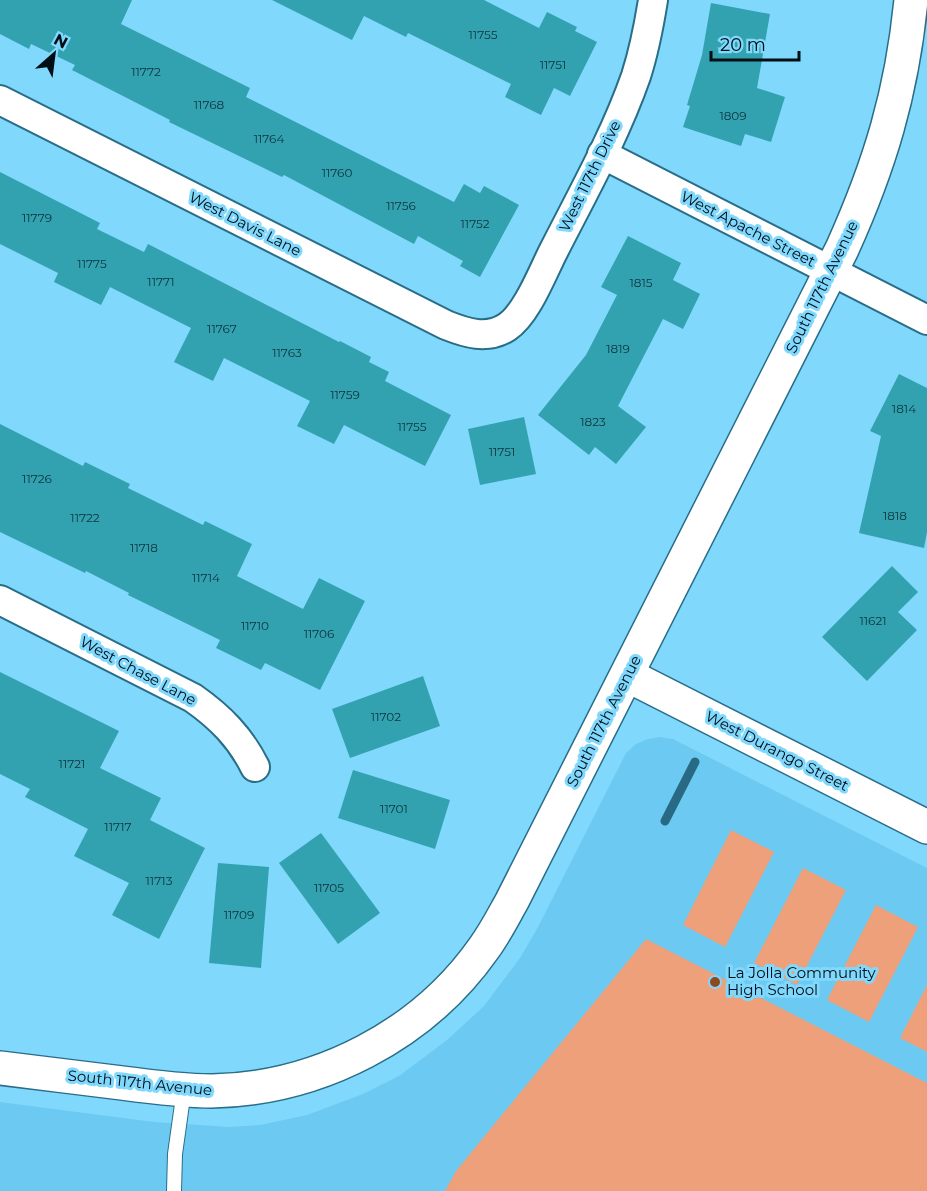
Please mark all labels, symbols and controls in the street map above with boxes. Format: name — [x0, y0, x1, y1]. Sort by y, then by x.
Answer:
north arrow — [24, 24, 84, 84]
scale bar — [711, 24, 800, 62]
house number: 11755 — [468, 27, 498, 42]
text: N — [51, 30, 71, 53]
text: 20 m — [720, 34, 766, 56]
house number: 11751 — [540, 57, 566, 72]
house number: 11772 — [131, 64, 161, 79]
house number: 11768 — [194, 97, 225, 112]
house number: 1809 — [719, 108, 747, 123]
street label: West 117th Drive — [554, 117, 625, 234]
house number: 11764 — [254, 131, 284, 146]
house number: 11760 — [322, 165, 352, 180]
street label: West Apache Street — [678, 186, 819, 271]
street label: West Davis Lane — [186, 187, 305, 260]
house number: 11756 — [386, 198, 416, 213]
house number: 11779 — [22, 210, 52, 225]
house number: 11752 — [460, 216, 490, 231]
street label: South 117th Avenue — [781, 217, 862, 356]
house number: 11775 — [77, 256, 107, 271]
house number: 11771 — [147, 274, 175, 289]
house number: 1815 — [629, 275, 653, 290]
house number: 11767 — [207, 321, 237, 336]
house number: 1819 — [606, 341, 630, 356]
house number: 11763 — [272, 345, 302, 360]
house number: 11759 — [330, 387, 360, 402]
house number: 1814 — [892, 401, 916, 416]
house number: 1823 — [580, 414, 606, 429]
house number: 11755 — [397, 419, 427, 434]
house number: 11751 — [489, 444, 515, 459]
house number: 11726 — [22, 471, 52, 486]
house number: 1818 — [883, 508, 907, 523]
house number: 11722 — [70, 510, 100, 525]
house number: 11718 — [130, 540, 158, 555]
house number: 11714 — [192, 570, 220, 585]
house number: 11621 — [859, 613, 887, 628]
house number: 11710 — [241, 618, 269, 633]
house number: 11706 — [304, 626, 334, 641]
street label: West Chase Lane — [77, 632, 200, 709]
street label: South 117th Avenue — [562, 652, 645, 790]
street label: West Durango Street — [702, 706, 852, 795]
house number: 11702 — [371, 709, 401, 724]
house number: 11721 — [59, 756, 85, 771]
house number: 11701 — [380, 801, 408, 816]
house number: 11717 — [104, 819, 132, 834]
house number: 11713 — [146, 873, 173, 888]
house number: 11705 — [314, 880, 344, 895]
house number: 11709 — [224, 907, 254, 922]
place label: La Jolla Community High School — [727, 963, 877, 999]
marker: La Jolla Community High School — [708, 975, 722, 989]
street label: South 117th Avenue — [67, 1065, 213, 1100]

